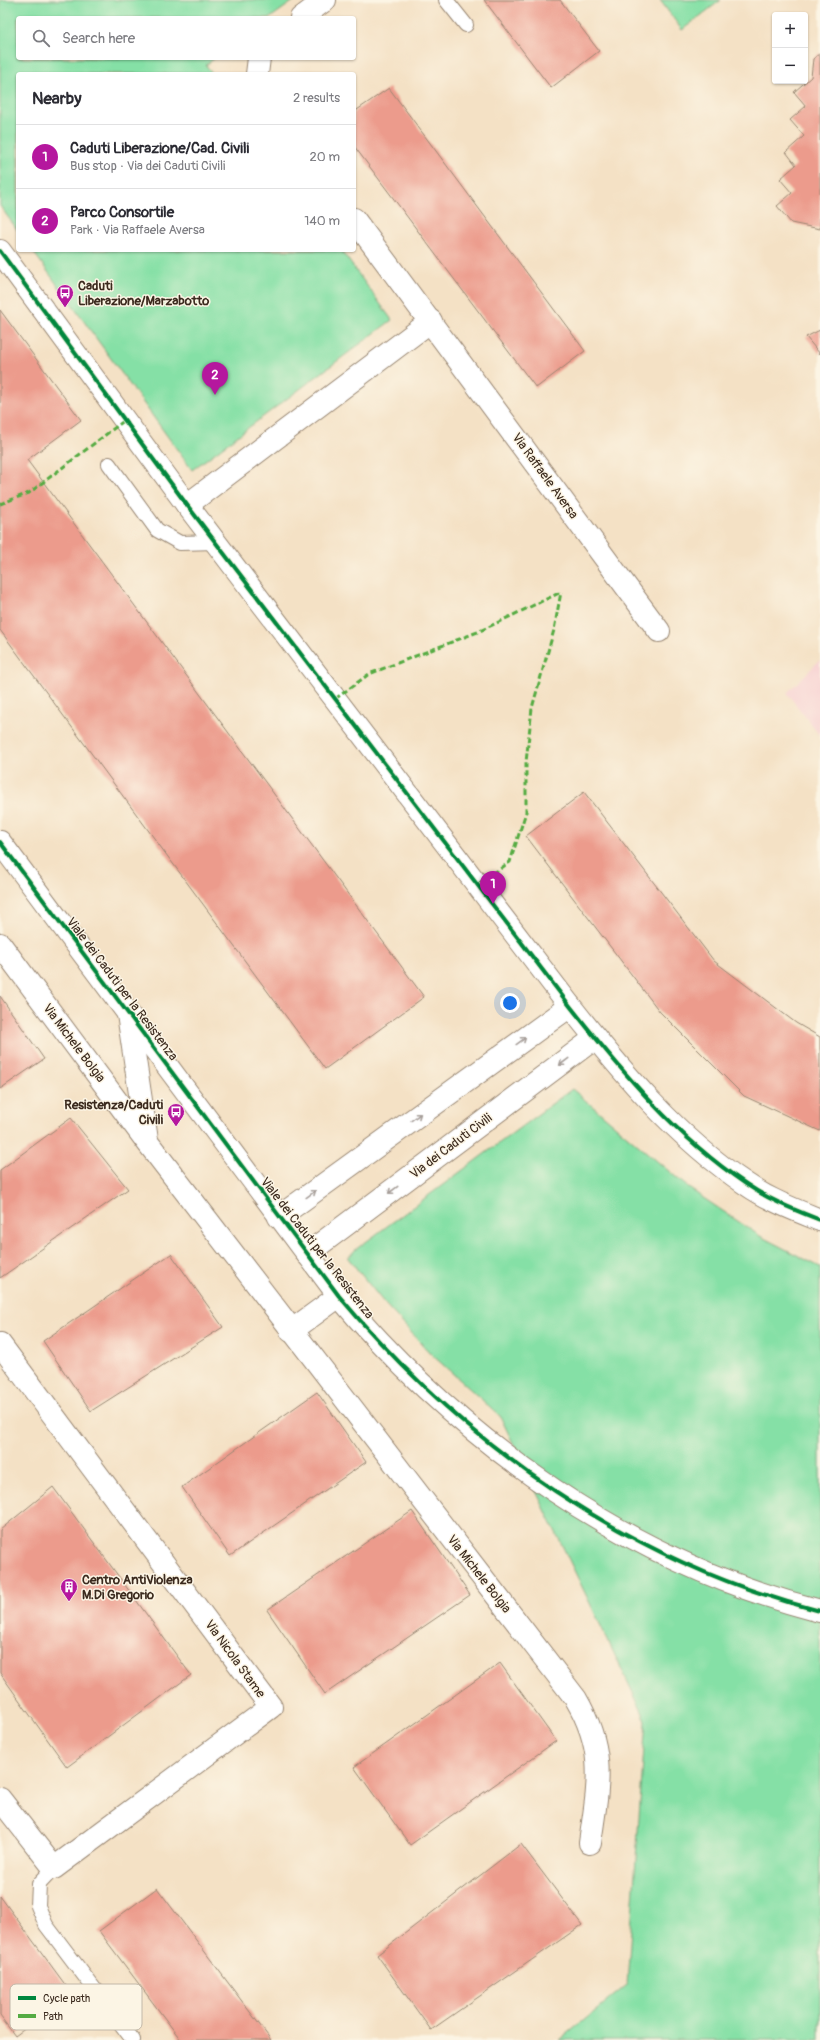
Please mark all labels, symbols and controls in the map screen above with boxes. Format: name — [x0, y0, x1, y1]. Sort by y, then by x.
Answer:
map controls — [772, 12, 808, 84]
button: + — [772, 12, 808, 48]
search box — [16, 16, 356, 60]
icon: search — [30, 27, 52, 49]
text: Search here — [62, 29, 135, 48]
button: − — [772, 48, 808, 84]
text: Nearby — [32, 88, 81, 109]
text: 2 results — [293, 90, 340, 106]
text: Caduti Liberazione/Cad. Civili — [70, 139, 249, 158]
text: 1 — [42, 149, 48, 165]
text: 20 m — [309, 149, 340, 165]
text: Bus stop · Via dei Caduti Civili — [70, 158, 225, 174]
text: Parco Consortile — [70, 203, 174, 222]
text: 2 — [41, 213, 49, 229]
text: 140 m — [304, 213, 340, 229]
text: Park · Via Raffaele Aversa — [70, 222, 205, 238]
place label: Caduti Liberazione/Marzabotto — [78, 278, 209, 309]
bus stop icon: Caduti Liberazione/Marzabotto — [55, 283, 75, 308]
pin: 2 — [202, 362, 228, 395]
street label: Via Raffaele Aversa — [508, 430, 582, 522]
pin: 1 — [480, 871, 506, 904]
street label: Viale dei Caduti per la Resistenza — [63, 914, 181, 1064]
your location — [500, 993, 520, 1013]
street label: Via Michele Bolgia — [39, 1000, 109, 1086]
one-way arrow — [515, 1037, 526, 1045]
one-way arrow — [559, 1058, 570, 1066]
place label: Resistenza/Caduti Civili — [64, 1097, 164, 1128]
bus stop icon: Resistenza/Caduti Civili — [166, 1102, 186, 1127]
street label: Via dei Caduti Civili — [407, 1110, 495, 1182]
one-way arrow — [410, 1113, 421, 1122]
street label: Viale dei Caduti per la Resistenza — [257, 1174, 377, 1322]
one-way arrow — [388, 1186, 399, 1194]
one-way arrow — [305, 1190, 316, 1198]
street label: Via Michele Bolgia — [444, 1532, 514, 1616]
place label: Centro AntiViolenza M.Di Gregorio — [82, 1572, 193, 1603]
building icon: Centro AntiViolenza M.Di Gregorio — [59, 1577, 79, 1602]
street label: Via Nicola Stame — [201, 1617, 269, 1702]
legend — [10, 1984, 142, 2030]
text: Cycle path — [43, 1992, 90, 2005]
text: Path — [43, 2010, 63, 2023]

